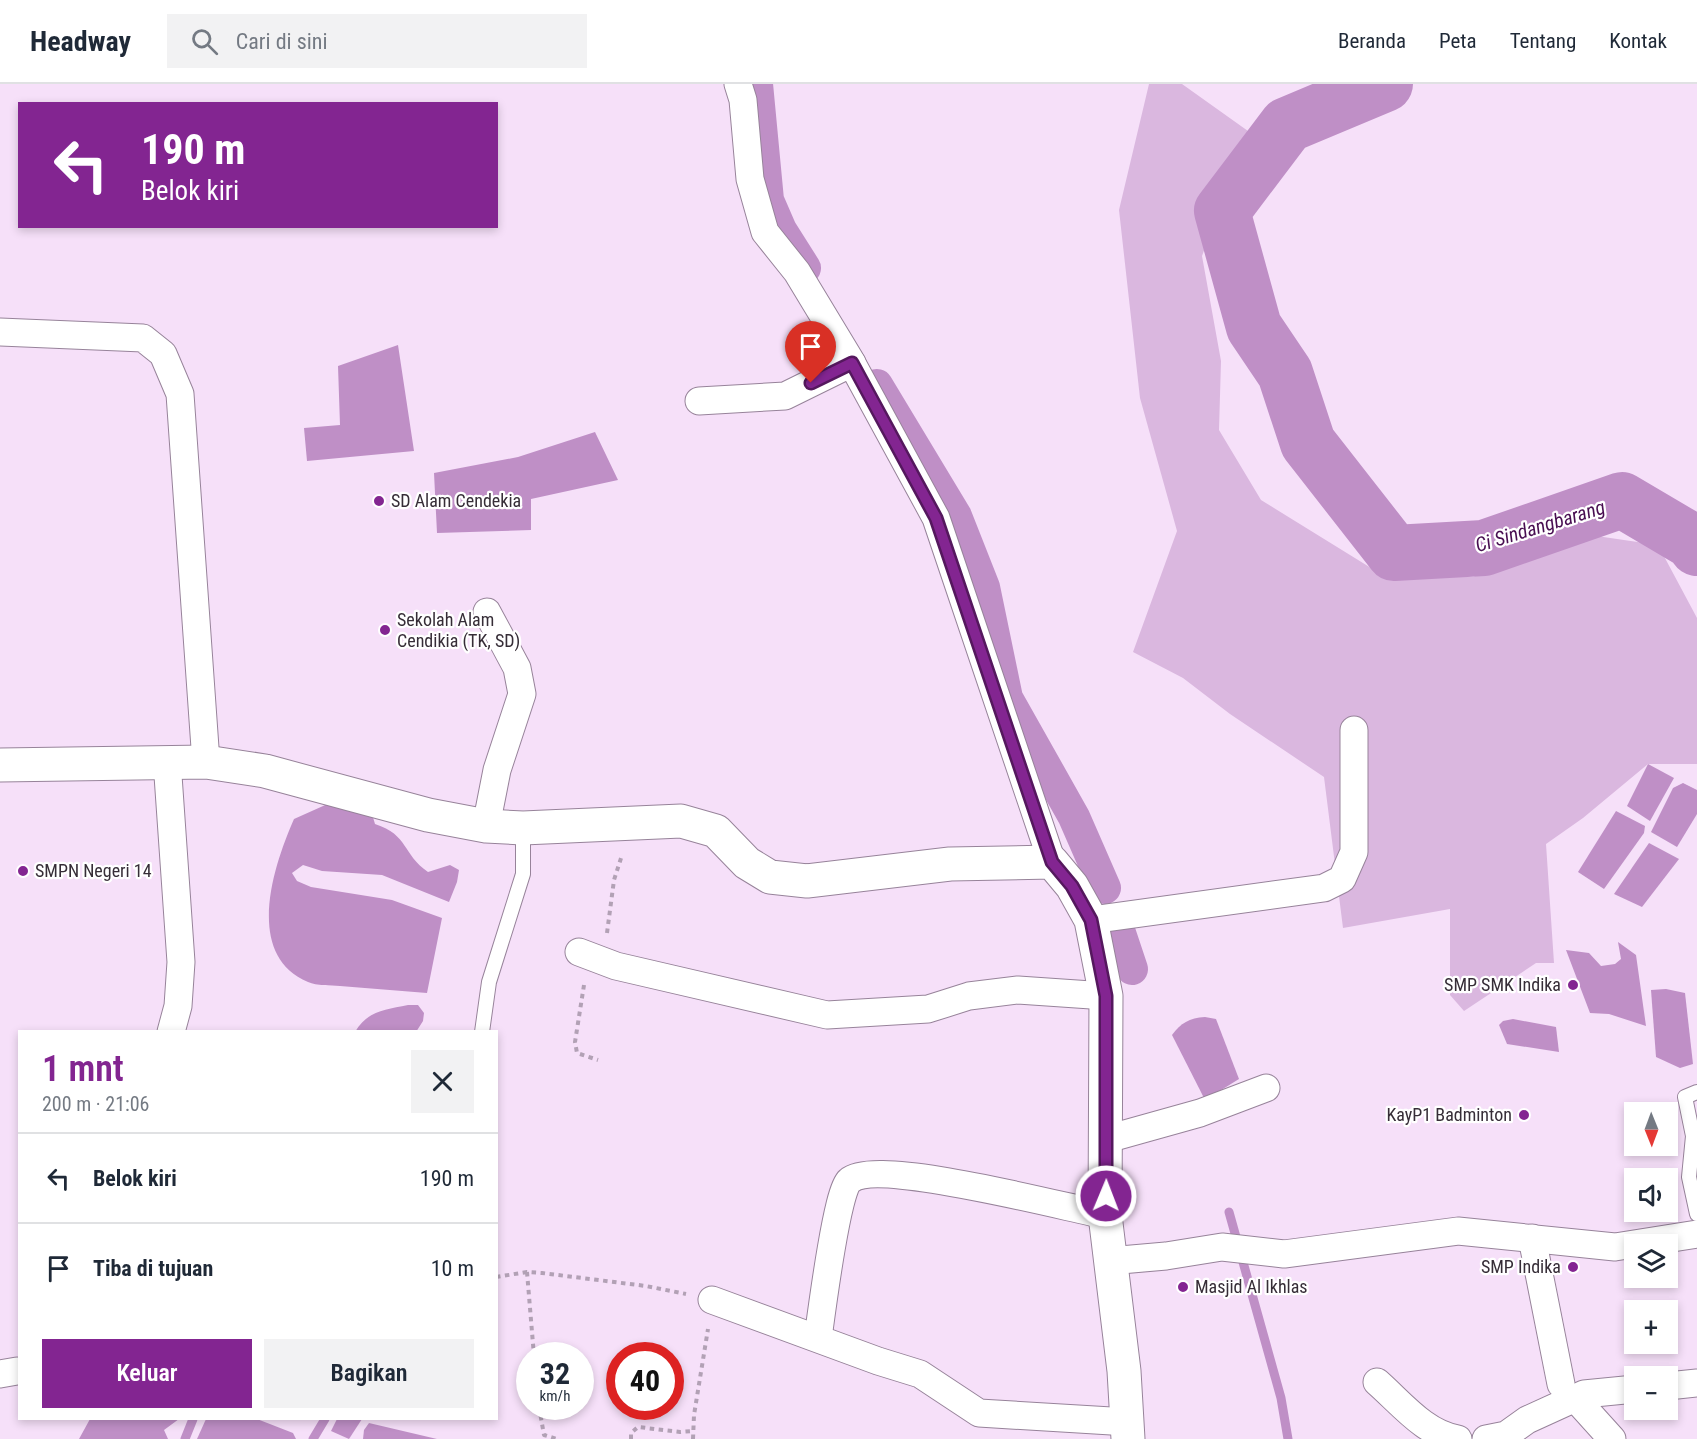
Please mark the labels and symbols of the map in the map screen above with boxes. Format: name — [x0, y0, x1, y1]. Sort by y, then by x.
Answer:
pin — [785, 321, 836, 383]
place label: SD Alam Cendekia — [391, 490, 521, 511]
marker: SD Alam Cendekia — [372, 494, 386, 508]
water label: Ci Sindangbarang — [1472, 495, 1608, 557]
place label: Sekolah Alam Cendikia (TK, SD) — [397, 609, 520, 652]
marker: Sekolah Alam Cendikia (TK, SD) — [378, 623, 392, 637]
place label: SMPN Negeri 14 — [35, 860, 152, 881]
marker: SMPN Negeri 14 — [16, 864, 30, 878]
place label: SMP SMK Indika — [1444, 974, 1561, 995]
marker: SMP SMK Indika — [1566, 978, 1580, 992]
north arrow — [1624, 1102, 1678, 1156]
place label: KayP1 Badminton — [1387, 1104, 1512, 1125]
marker: KayP1 Badminton — [1517, 1108, 1531, 1122]
position arrow — [1074, 1164, 1138, 1228]
place label: SMP Indika — [1481, 1256, 1561, 1277]
marker: SMP Indika — [1566, 1260, 1580, 1274]
place label: Masjid Al Ikhlas — [1195, 1276, 1308, 1297]
marker: Masjid Al Ikhlas — [1176, 1280, 1190, 1294]
speed limit sign: 40 — [606, 1342, 684, 1420]

